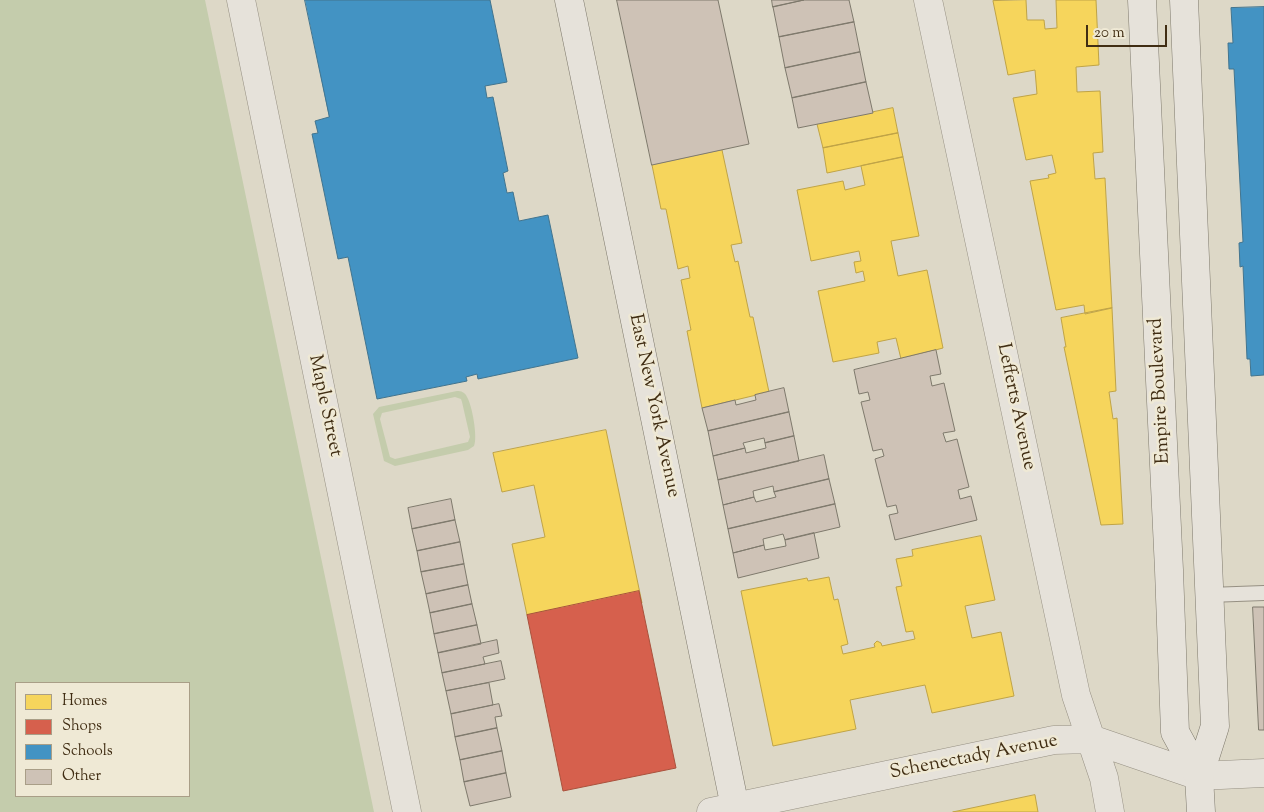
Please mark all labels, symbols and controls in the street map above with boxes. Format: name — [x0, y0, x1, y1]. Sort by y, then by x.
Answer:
scale bar — [1089, 15, 1170, 47]
text: 20 m — [1094, 23, 1125, 44]
street label: East New York Avenue — [622, 312, 684, 500]
street label: Empire Boulevard — [1146, 317, 1176, 465]
street label: Lefferts Avenue — [990, 342, 1040, 472]
street label: Maple Street — [302, 353, 346, 459]
legend — [15, 682, 190, 797]
text: Homes — [62, 691, 107, 712]
text: Shops — [62, 716, 102, 737]
street label: Schenectady Avenue — [888, 731, 1060, 785]
text: Schools — [62, 741, 113, 762]
text: Other — [62, 766, 101, 787]

